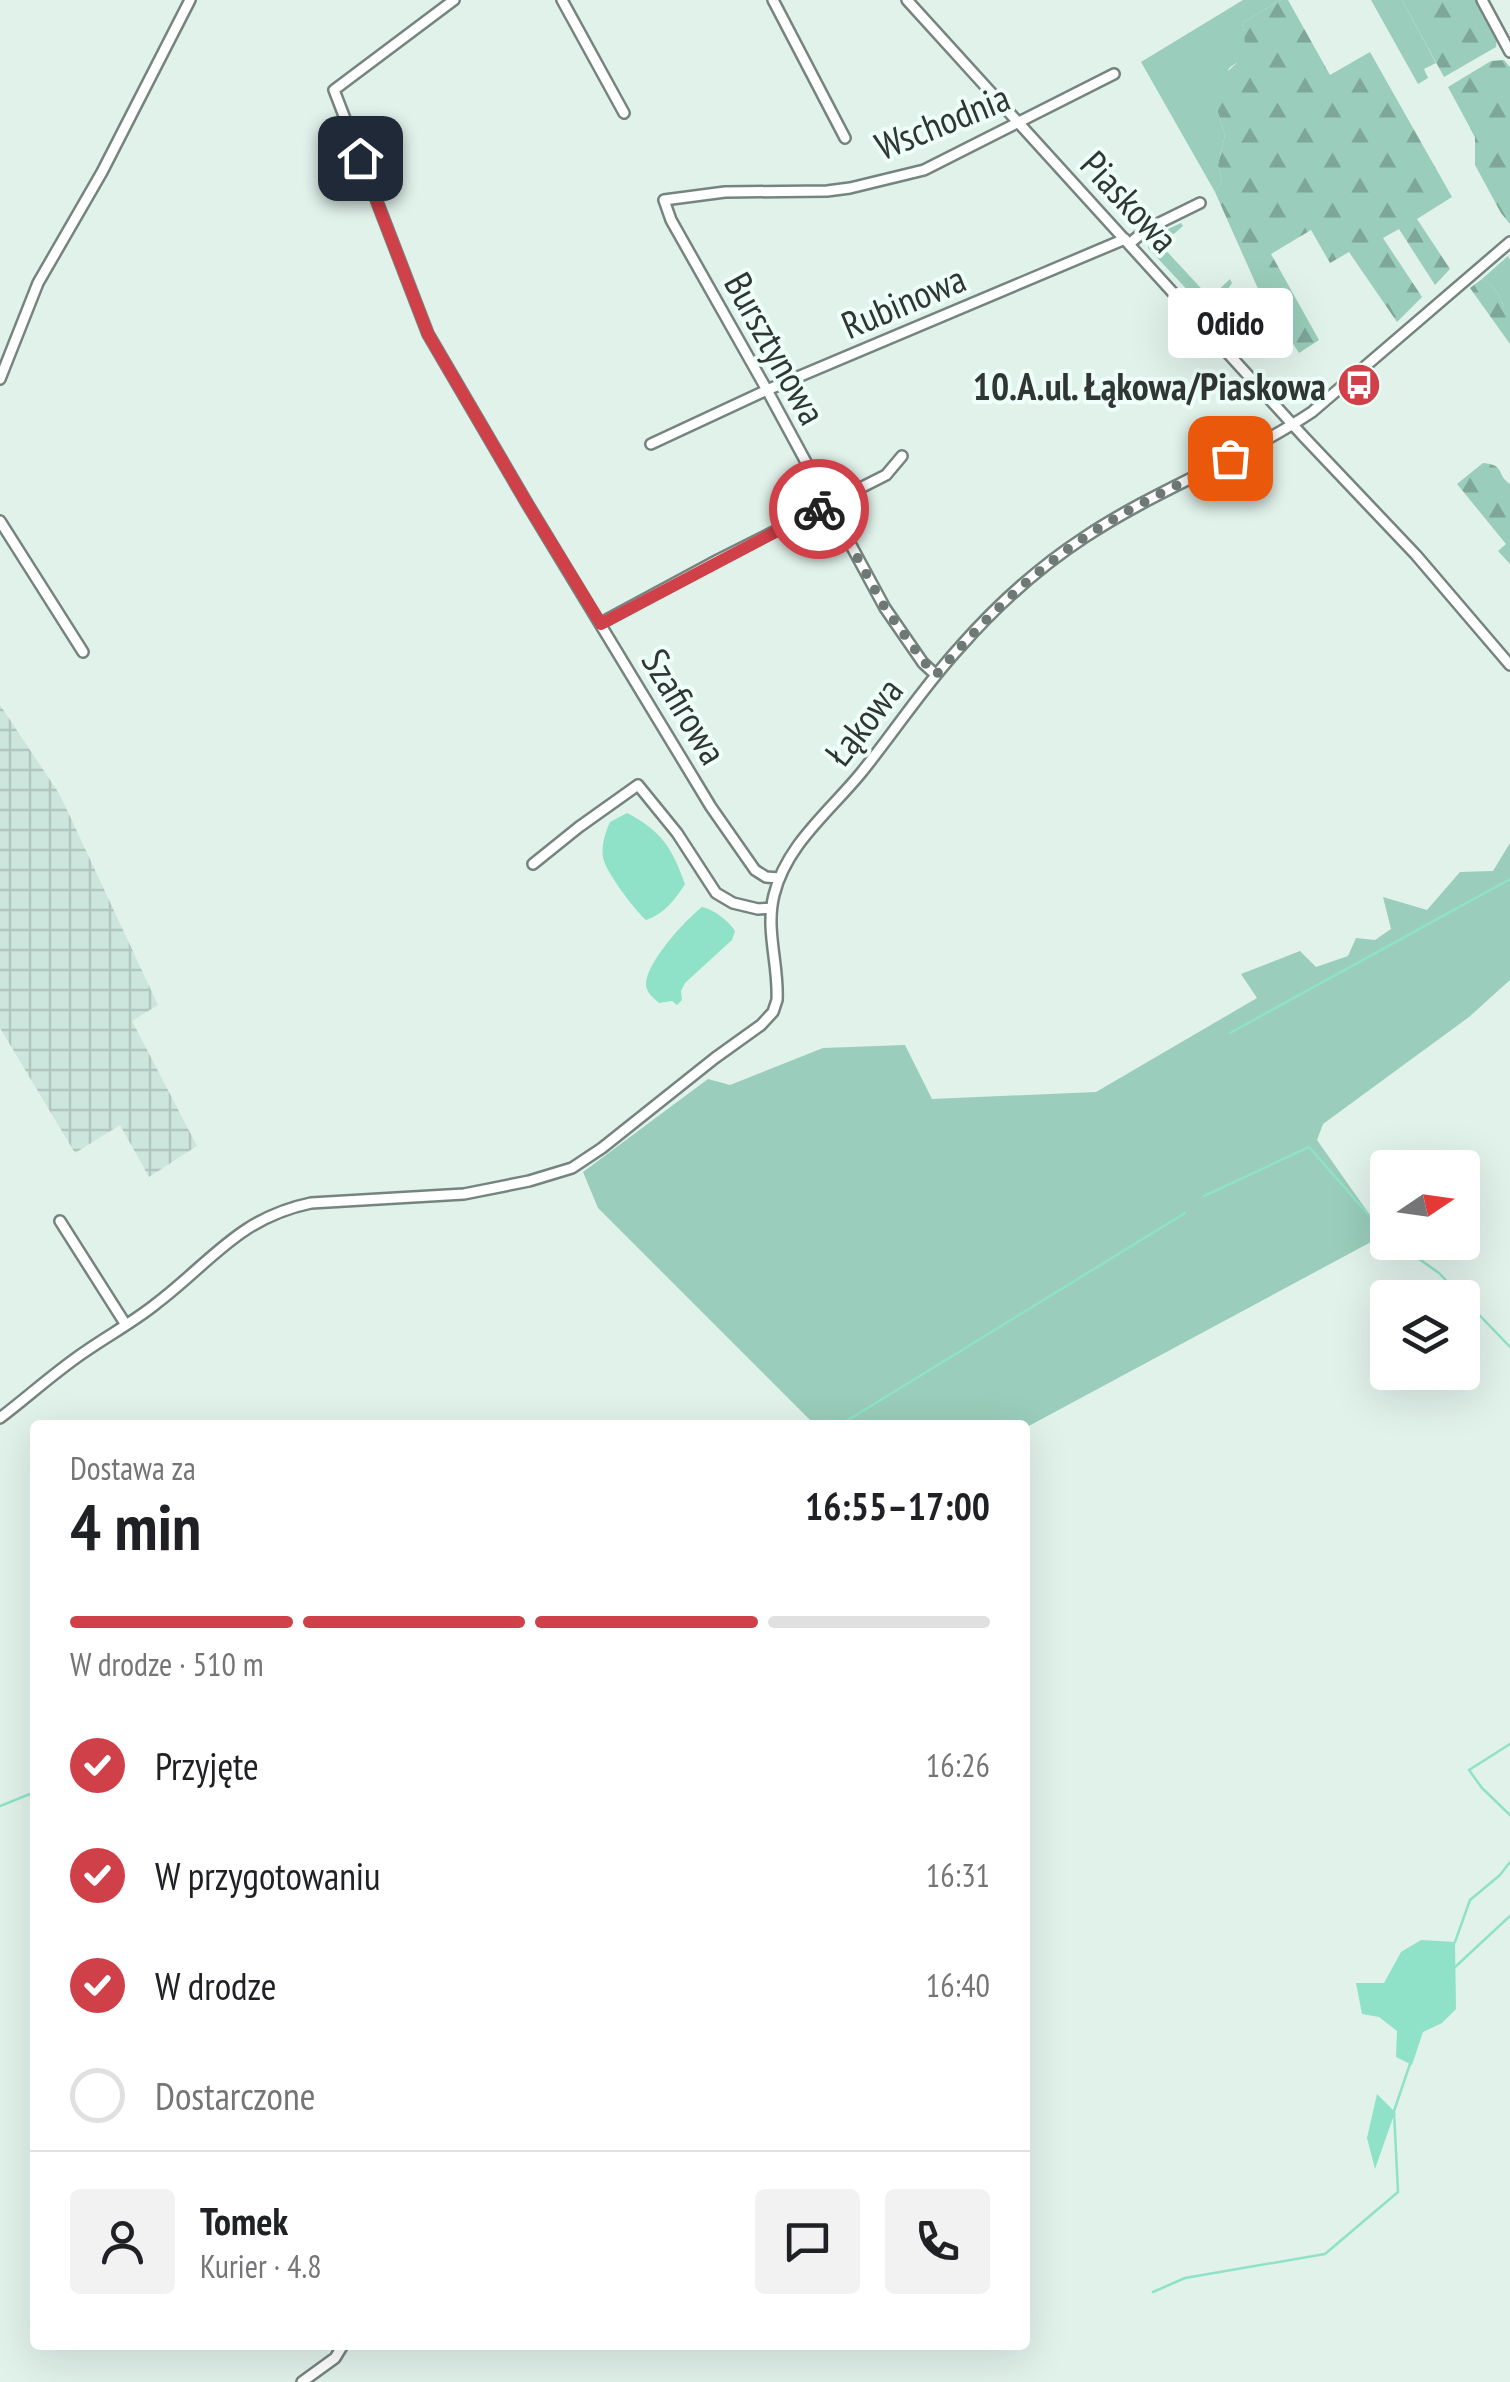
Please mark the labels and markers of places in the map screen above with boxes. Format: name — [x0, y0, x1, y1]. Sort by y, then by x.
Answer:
pin — [318, 116, 403, 201]
callout: Odido — [1168, 288, 1292, 358]
place label: 10.A.ul. Łąkowa/Piaskowa — [973, 361, 1326, 410]
bus stop icon: 10.A.ul. Łąkowa/Piaskowa — [1336, 362, 1382, 408]
pin — [1188, 416, 1273, 501]

